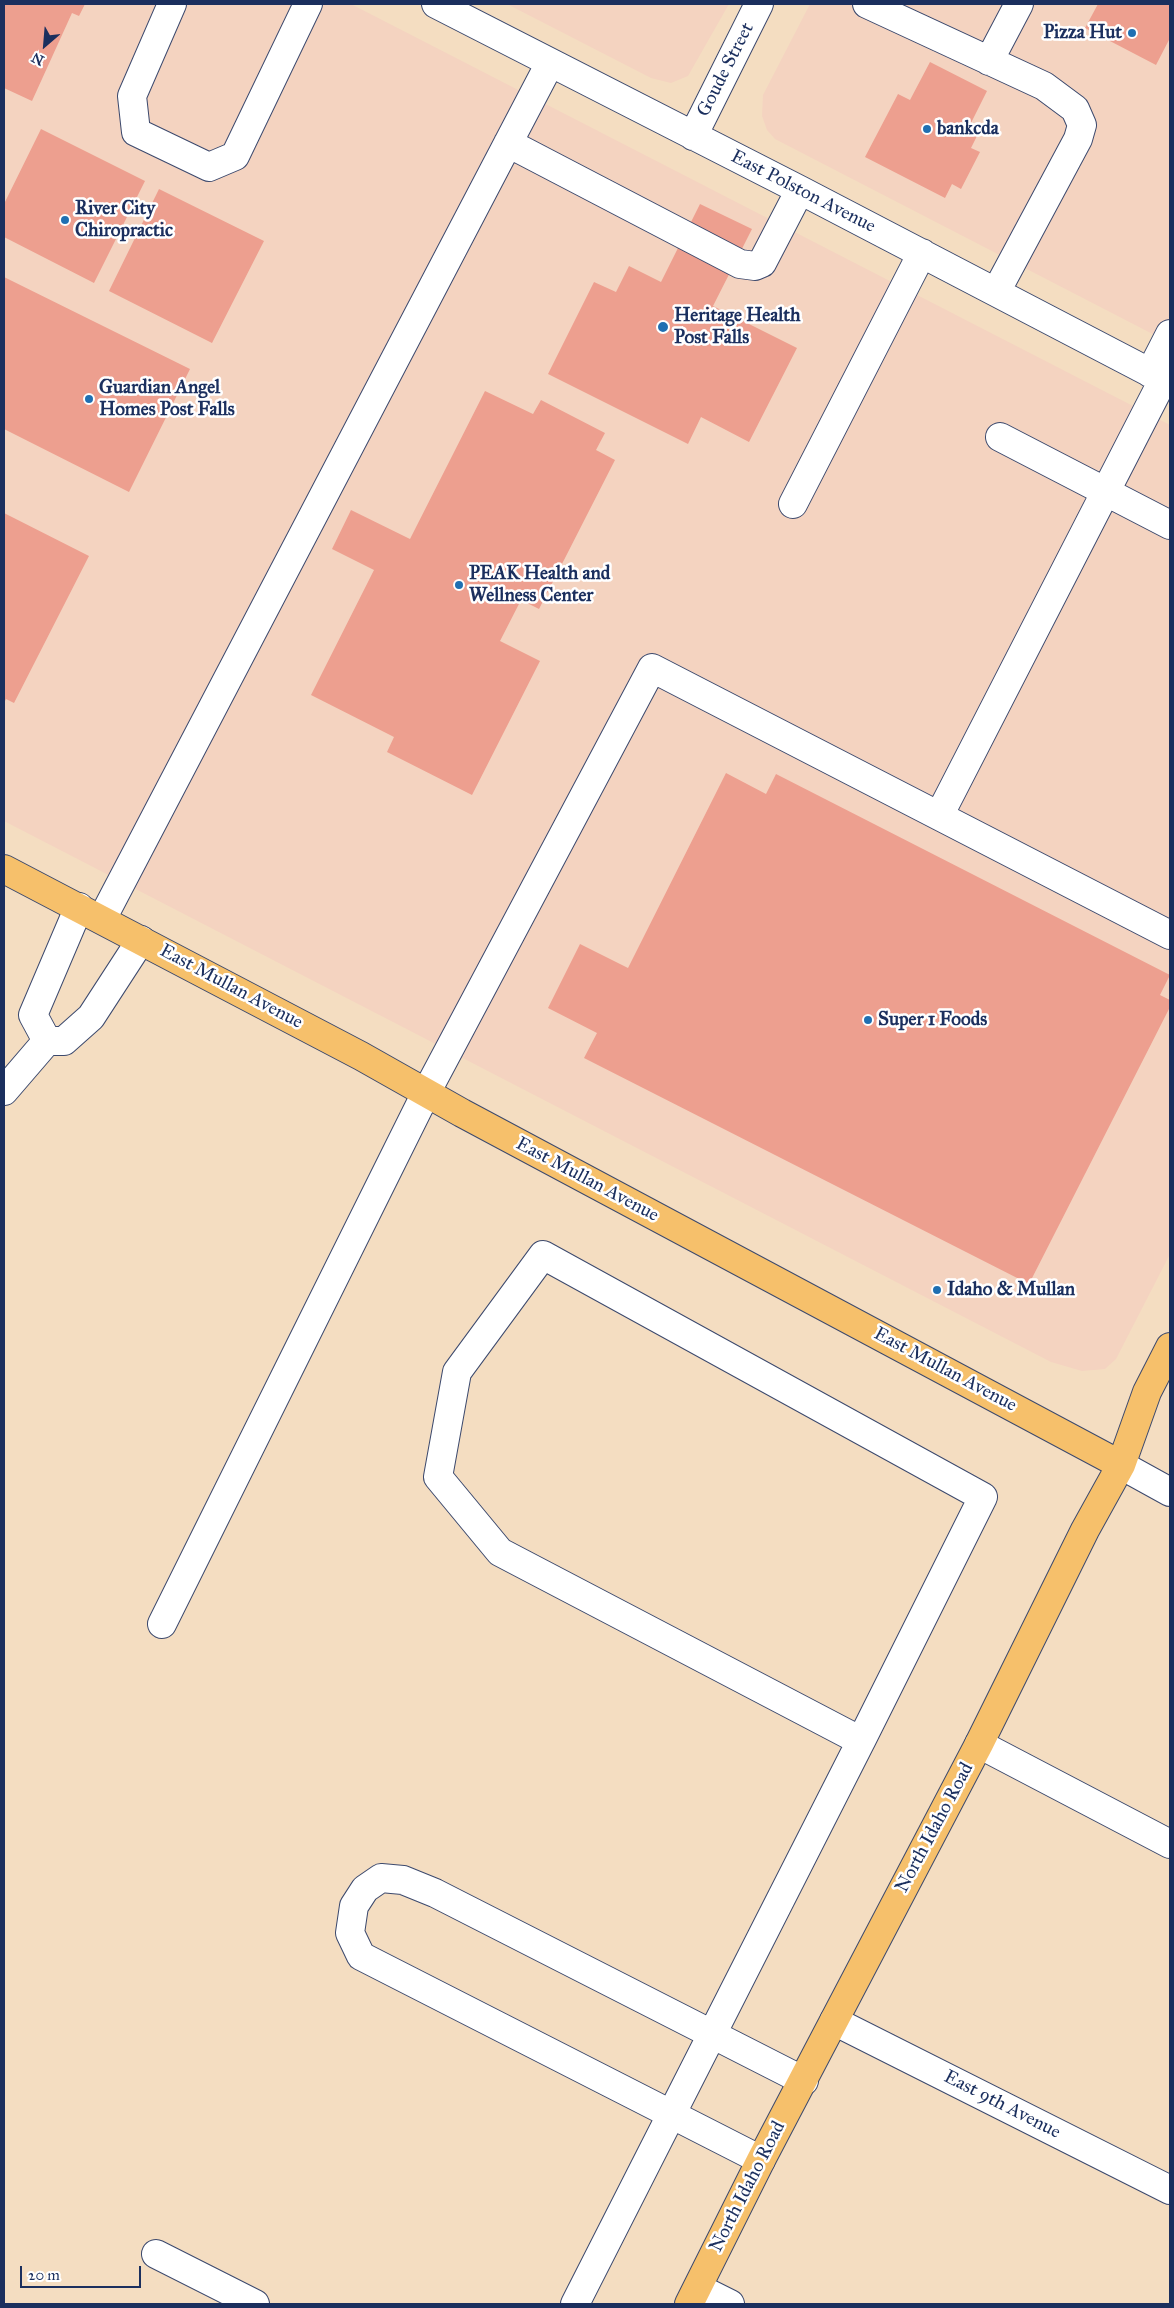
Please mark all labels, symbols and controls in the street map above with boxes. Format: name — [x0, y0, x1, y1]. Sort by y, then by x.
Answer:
street label: Goude Street — [693, 19, 759, 121]
north arrow — [20, 20, 70, 70]
place label: Pizza Hut — [1043, 22, 1122, 44]
marker: Pizza Hut — [1126, 27, 1138, 39]
text: N — [29, 49, 47, 69]
place label: bankcda — [937, 118, 999, 140]
marker: bankcda — [921, 123, 933, 135]
street label: East Polston Avenue — [727, 146, 879, 238]
place label: River City Chiropractic — [75, 198, 173, 242]
marker: River City Chiropractic — [59, 214, 71, 226]
place label: Heritage Health Post Falls — [674, 305, 801, 349]
marker: Heritage Health Post Falls — [656, 320, 670, 334]
place label: Guardian Angel Homes Post Falls — [99, 377, 235, 421]
marker: Guardian Angel Homes Post Falls — [83, 393, 95, 405]
place label: PEAK Health and Wellness Center — [469, 563, 610, 607]
marker: PEAK Health and Wellness Center — [453, 579, 465, 591]
street label: East Mullan Avenue — [156, 940, 306, 1034]
place label: Super 1 Foods — [878, 1009, 987, 1031]
marker: Super 1 Foods — [862, 1014, 874, 1026]
street label: East Mullan Avenue — [512, 1133, 662, 1227]
place label: Idaho & Mullan — [947, 1279, 1075, 1301]
marker: Idaho & Mullan — [931, 1284, 943, 1296]
street label: East Mullan Avenue — [870, 1323, 1020, 1417]
street label: North Idaho Road — [891, 1759, 979, 1897]
street label: East 9th Avenue — [940, 2066, 1064, 2144]
street label: North Idaho Road — [705, 2118, 791, 2256]
scale bar — [22, 2256, 144, 2288]
text: 20 m — [28, 2266, 60, 2284]

